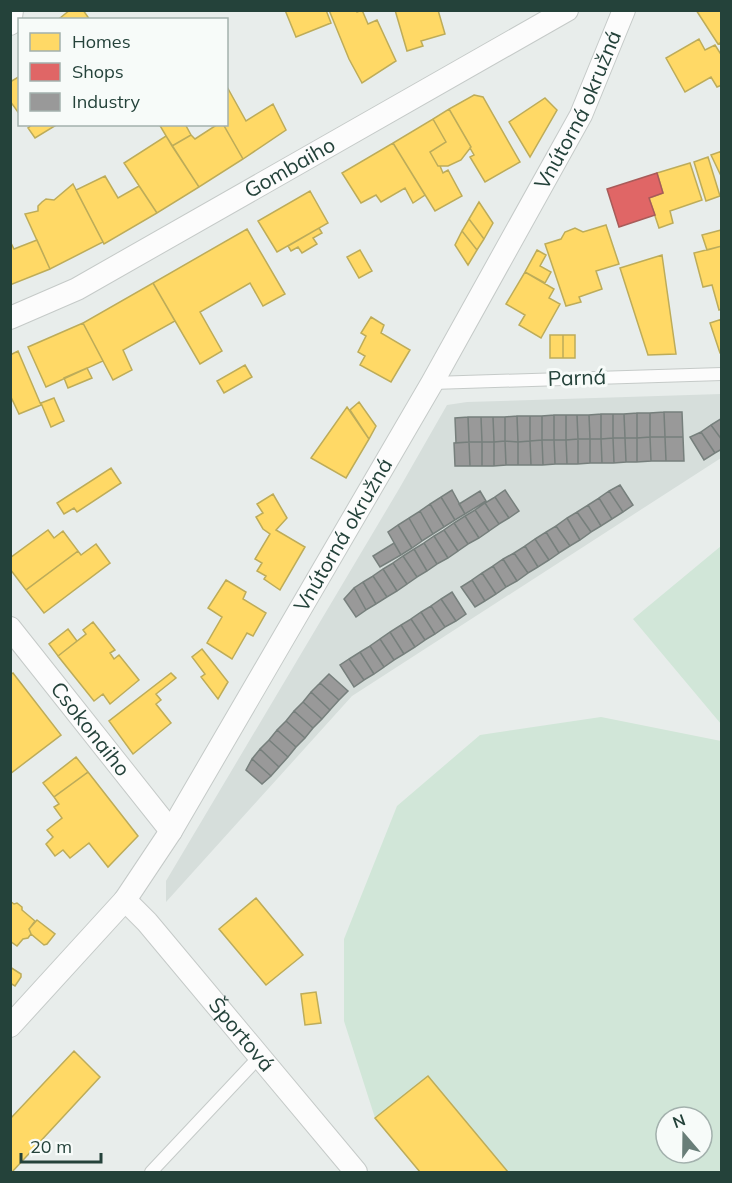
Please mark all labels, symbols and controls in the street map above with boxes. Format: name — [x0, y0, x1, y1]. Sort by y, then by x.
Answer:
legend — [18, 18, 228, 126]
street label: Vnútorná okružná — [528, 26, 626, 194]
text: Homes — [72, 30, 131, 53]
text: Shops — [72, 60, 124, 83]
text: Industry — [72, 90, 141, 113]
street label: Gombaiho — [239, 131, 339, 203]
street label: Parná — [547, 363, 607, 391]
street label: Vnútorná okružná — [288, 453, 397, 616]
street label: Csokonaiho — [46, 676, 136, 781]
street label: Športová — [204, 992, 280, 1076]
north arrow — [654, 1105, 714, 1165]
text: N — [670, 1109, 688, 1132]
scale bar — [21, 1126, 100, 1164]
text: 20 m — [30, 1135, 72, 1158]

